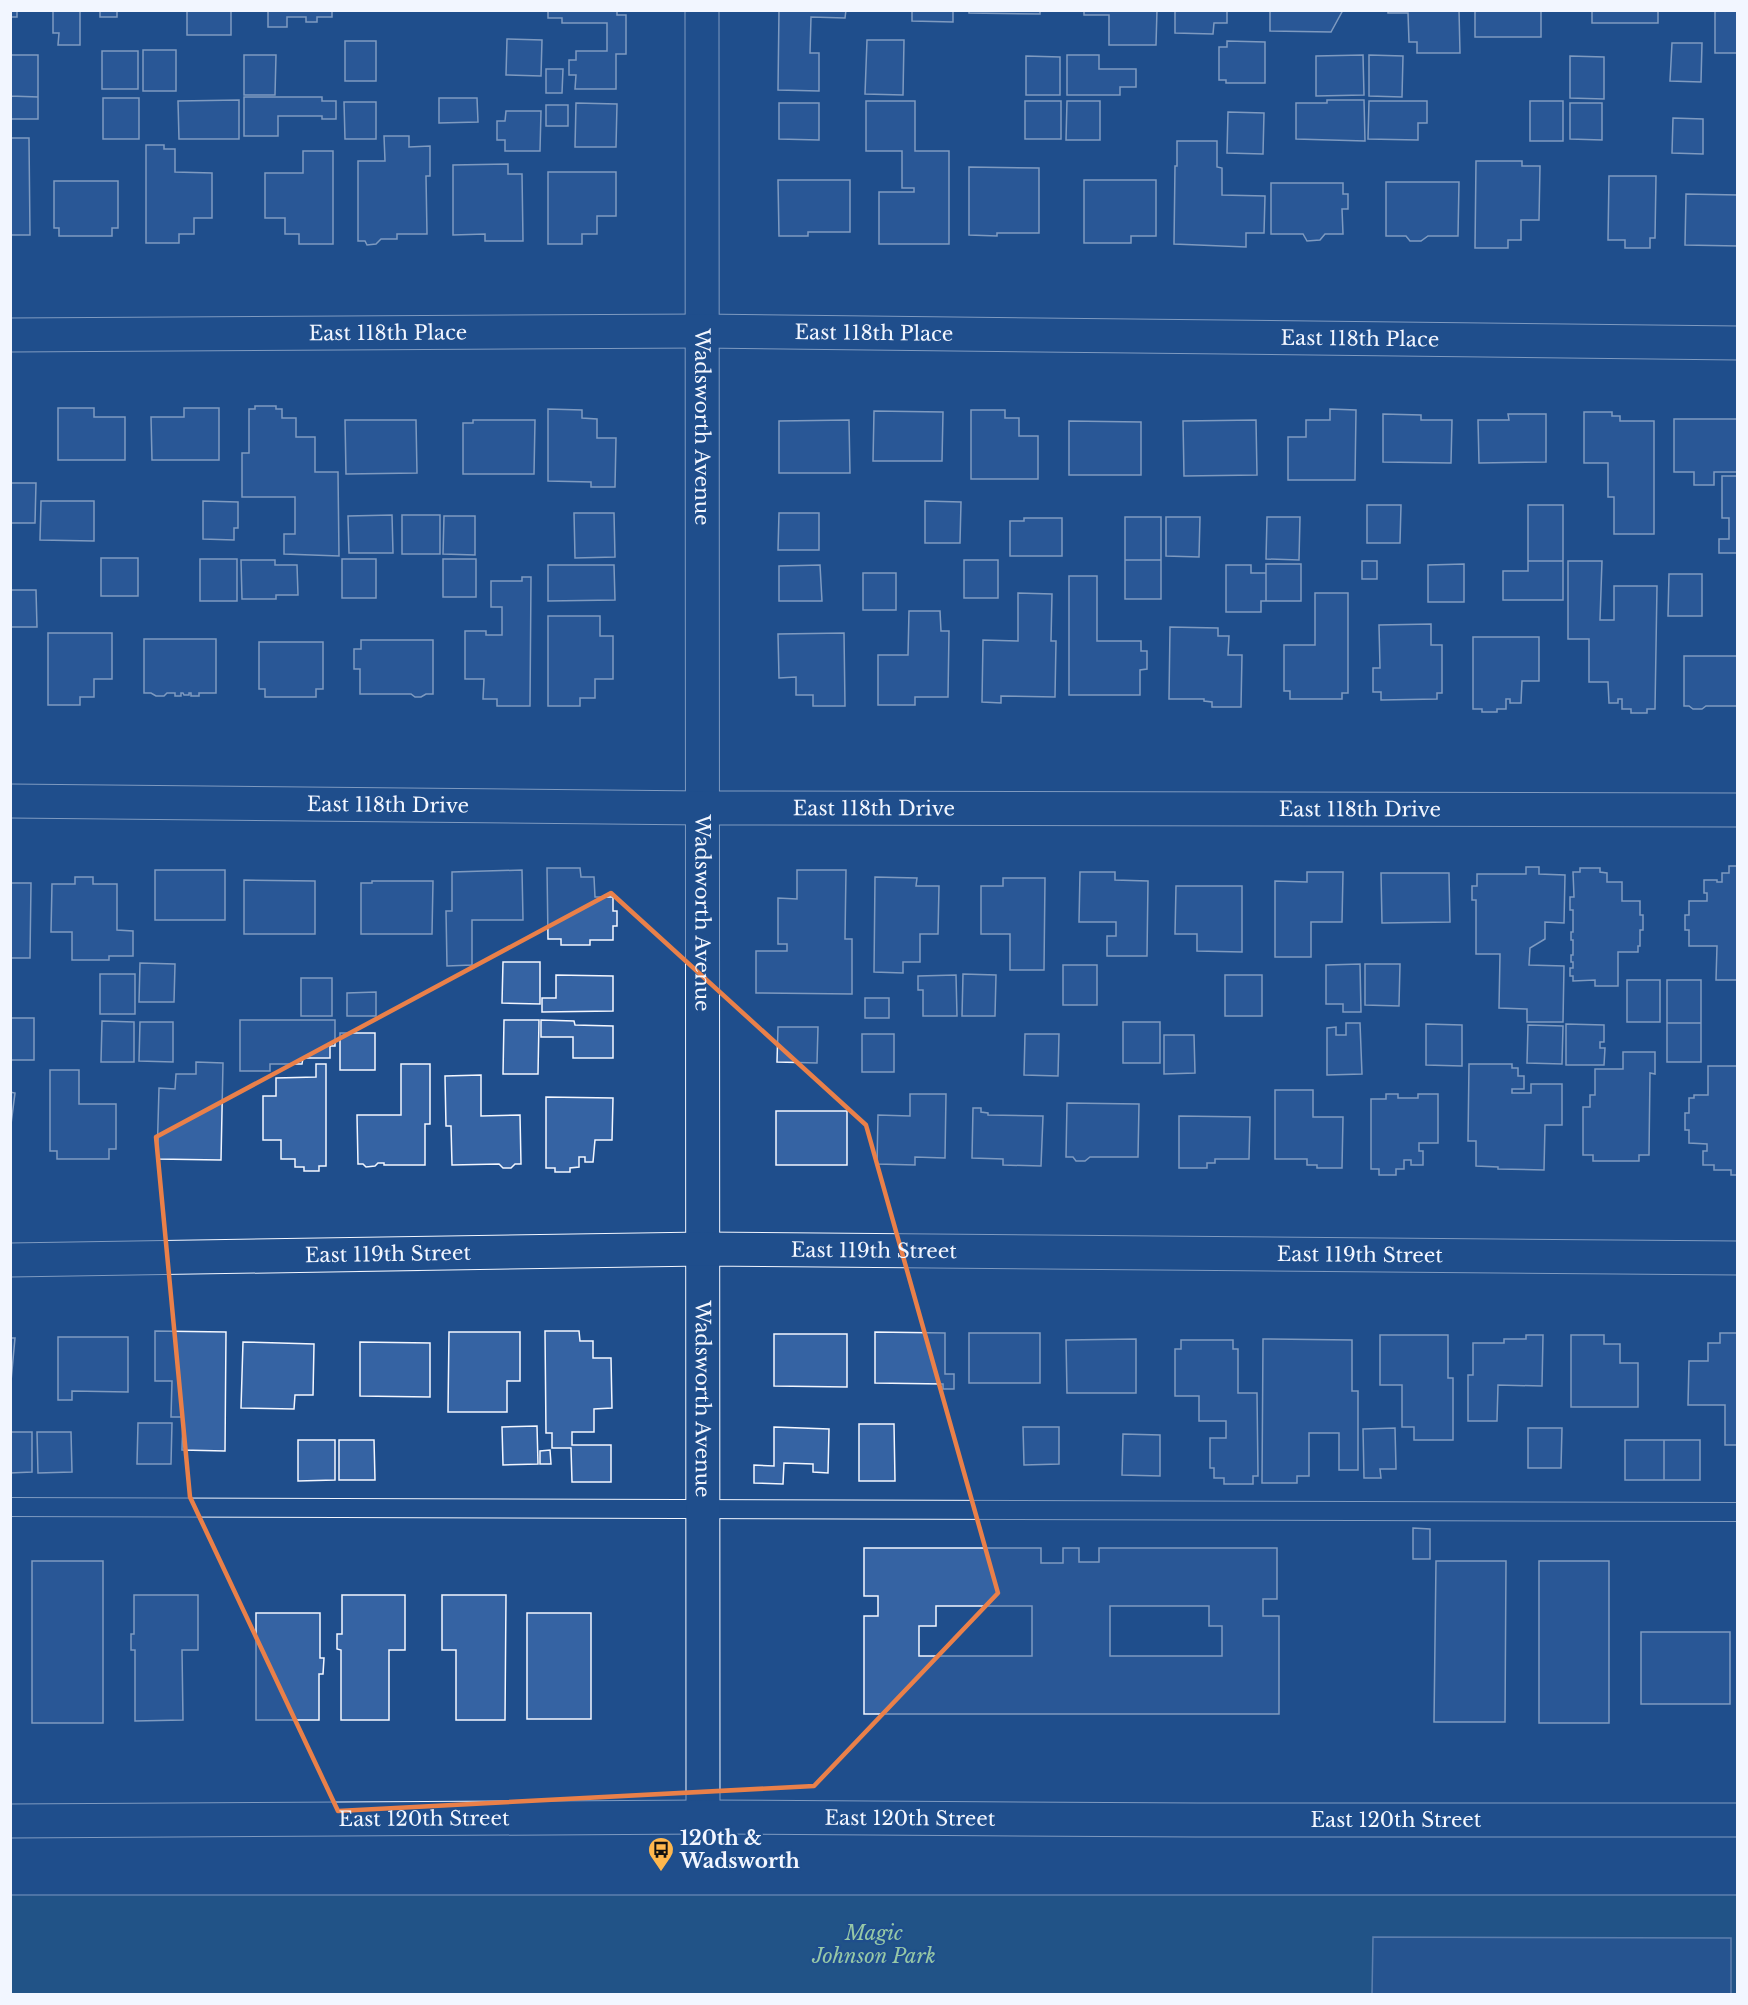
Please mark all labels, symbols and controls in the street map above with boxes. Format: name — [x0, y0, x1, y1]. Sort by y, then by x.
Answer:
street label: East 118th Place — [309, 320, 467, 345]
street label: East 118th Place — [795, 320, 953, 346]
street label: East 118th Place — [1280, 326, 1439, 352]
street label: Wadsworth Avenue — [690, 327, 714, 526]
street label: East 118th Drive — [307, 792, 469, 818]
street label: East 118th Drive — [793, 796, 955, 820]
street label: East 118th Drive — [1279, 797, 1441, 821]
street label: Wadsworth Avenue — [690, 813, 715, 1012]
street label: East 119th Street — [791, 1238, 957, 1263]
street label: East 119th Street — [305, 1241, 472, 1267]
street label: East 119th Street — [1277, 1242, 1443, 1267]
street label: Wadsworth Avenue — [691, 1299, 715, 1498]
street label: East 120th Street — [339, 1806, 510, 1831]
street label: East 120th Street — [824, 1806, 996, 1831]
street label: East 120th Street — [1311, 1808, 1482, 1832]
place label: 120th & Wadsworth — [679, 1826, 801, 1873]
bus stop icon: 120th & Wadsworth — [646, 1835, 676, 1873]
park label: Magic Johnson Park — [811, 1921, 936, 1968]

